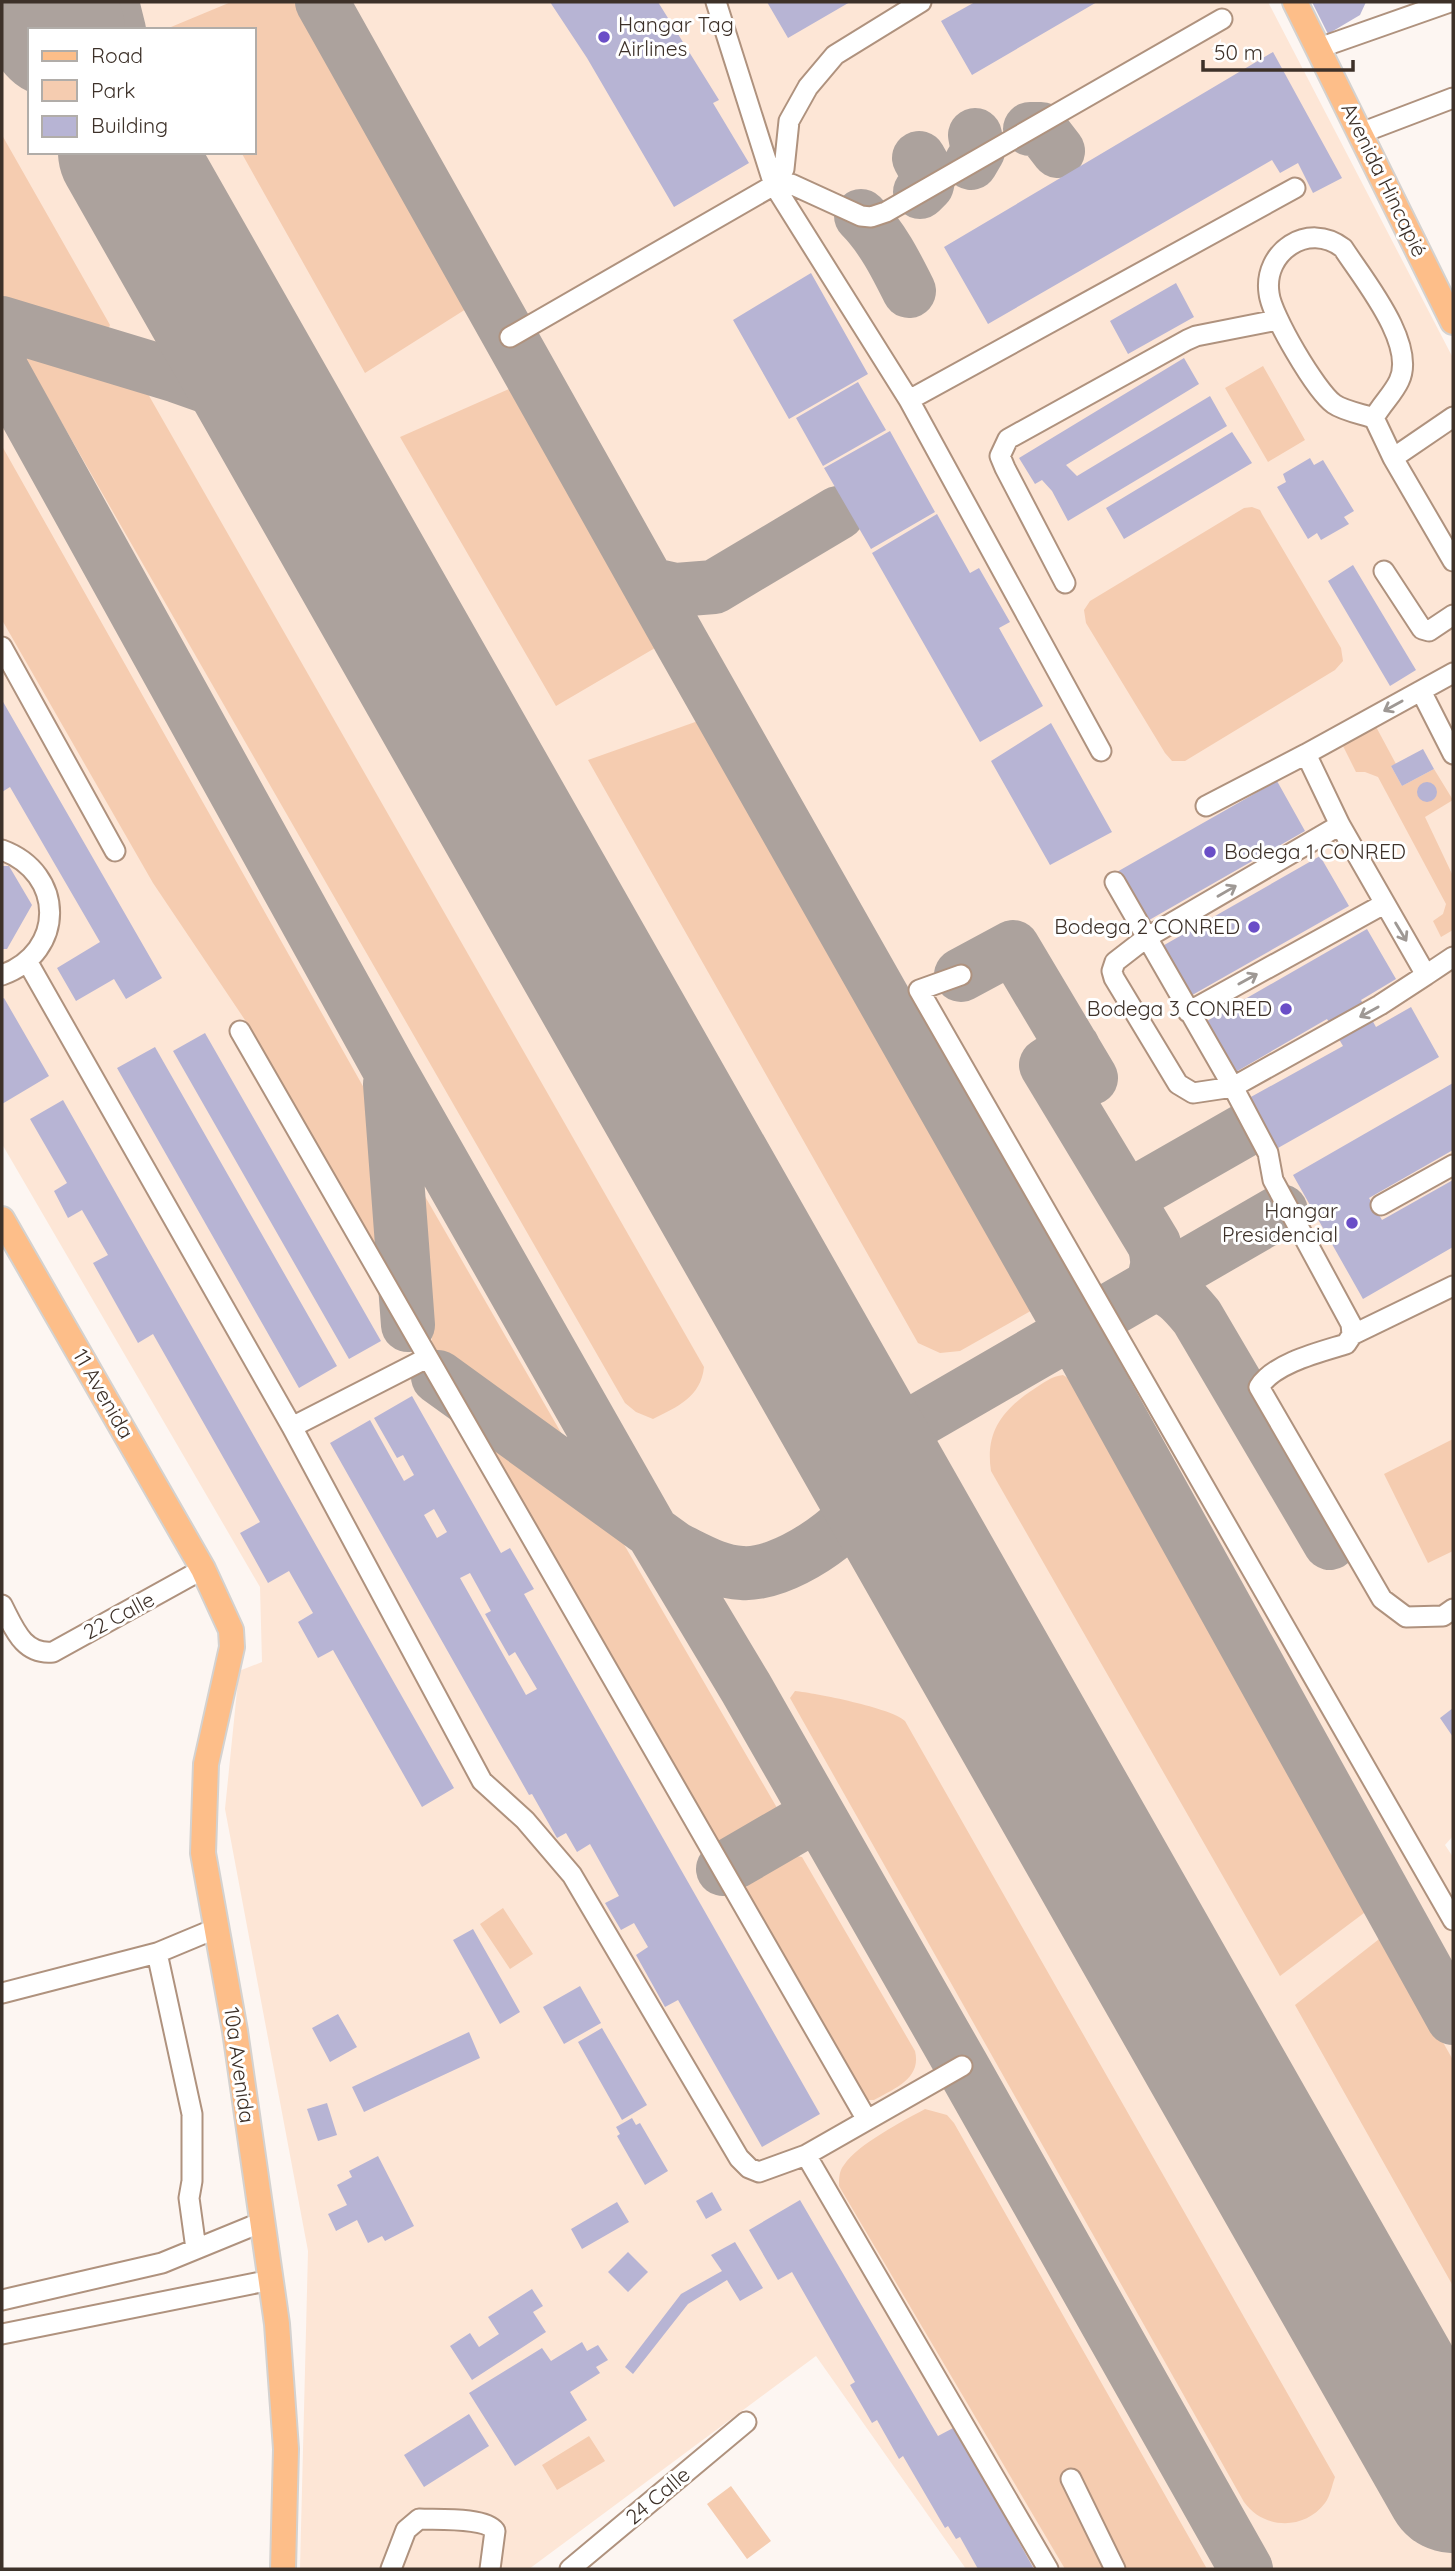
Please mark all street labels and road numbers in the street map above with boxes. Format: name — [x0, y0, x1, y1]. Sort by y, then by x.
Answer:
street label: Avenida Hincapié — [1336, 98, 1433, 261]
street label: 11 Avenida — [68, 1344, 140, 1443]
street label: 22 Calle — [79, 1586, 159, 1645]
street label: 10a Avenida — [219, 2005, 261, 2124]
street label: 24 Calle — [620, 2461, 695, 2530]

